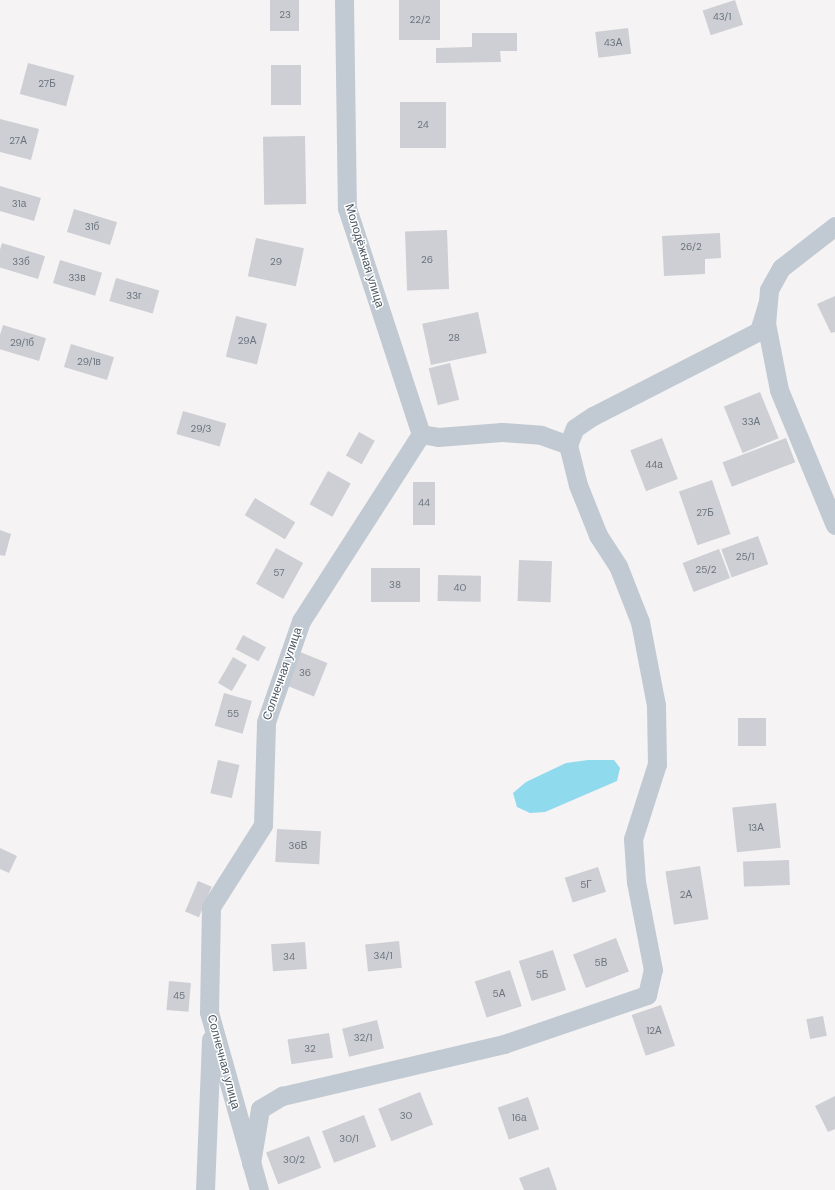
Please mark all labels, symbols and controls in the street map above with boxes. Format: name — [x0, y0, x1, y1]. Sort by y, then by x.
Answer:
house number: 23 — [279, 9, 291, 21]
house number: 43/1 — [713, 11, 731, 23]
house number: 22/2 — [409, 14, 431, 26]
house number: 43А — [604, 37, 622, 49]
house number: 27Б — [38, 78, 56, 90]
house number: 24 — [417, 119, 429, 131]
house number: 27А — [9, 135, 27, 147]
house number: 31а — [12, 198, 26, 210]
street label: Молодёжная улица — [341, 202, 387, 310]
house number: 31б — [85, 221, 99, 233]
house number: 26/2 — [680, 241, 702, 253]
house number: 26 — [421, 254, 433, 266]
house number: 33б — [12, 256, 30, 268]
house number: 29 — [270, 256, 282, 268]
house number: 33в — [68, 272, 86, 284]
house number: 33г — [126, 290, 142, 302]
house number: 28 — [448, 332, 460, 344]
house number: 29А — [238, 335, 256, 347]
house number: 29/1б — [10, 337, 34, 349]
house number: 29/1в — [77, 356, 101, 368]
house number: 33А — [742, 416, 760, 428]
house number: 29/3 — [191, 423, 211, 435]
house number: 44а — [645, 459, 663, 471]
house number: 44 — [418, 497, 430, 509]
house number: 27Б — [696, 507, 714, 519]
house number: 25/1 — [736, 551, 754, 563]
house number: 25/2 — [695, 564, 717, 576]
house number: 57 — [273, 567, 285, 579]
house number: 38 — [389, 579, 401, 591]
house number: 40 — [454, 582, 466, 594]
street label: Солнечная улица — [260, 626, 306, 722]
house number: 36 — [299, 667, 311, 679]
house number: 55 — [227, 708, 239, 720]
house number: 13А — [748, 822, 764, 834]
house number: 36В — [289, 840, 307, 852]
house number: 5Г — [580, 879, 592, 891]
house number: 2А — [680, 889, 692, 901]
house number: 34/1 — [373, 950, 393, 962]
house number: 34 — [283, 951, 295, 963]
house number: 5В — [595, 957, 607, 969]
house number: 5Б — [536, 969, 548, 981]
house number: 5А — [493, 988, 505, 1000]
house number: 45 — [173, 990, 185, 1002]
street label: Солнечная улица — [203, 1013, 243, 1111]
house number: 12А — [646, 1025, 662, 1037]
house number: 32/1 — [354, 1032, 372, 1044]
house number: 32 — [304, 1043, 316, 1055]
house number: 30 — [400, 1110, 412, 1122]
house number: 16а — [512, 1112, 526, 1124]
house number: 30/1 — [339, 1133, 359, 1145]
house number: 30/2 — [283, 1154, 305, 1166]

